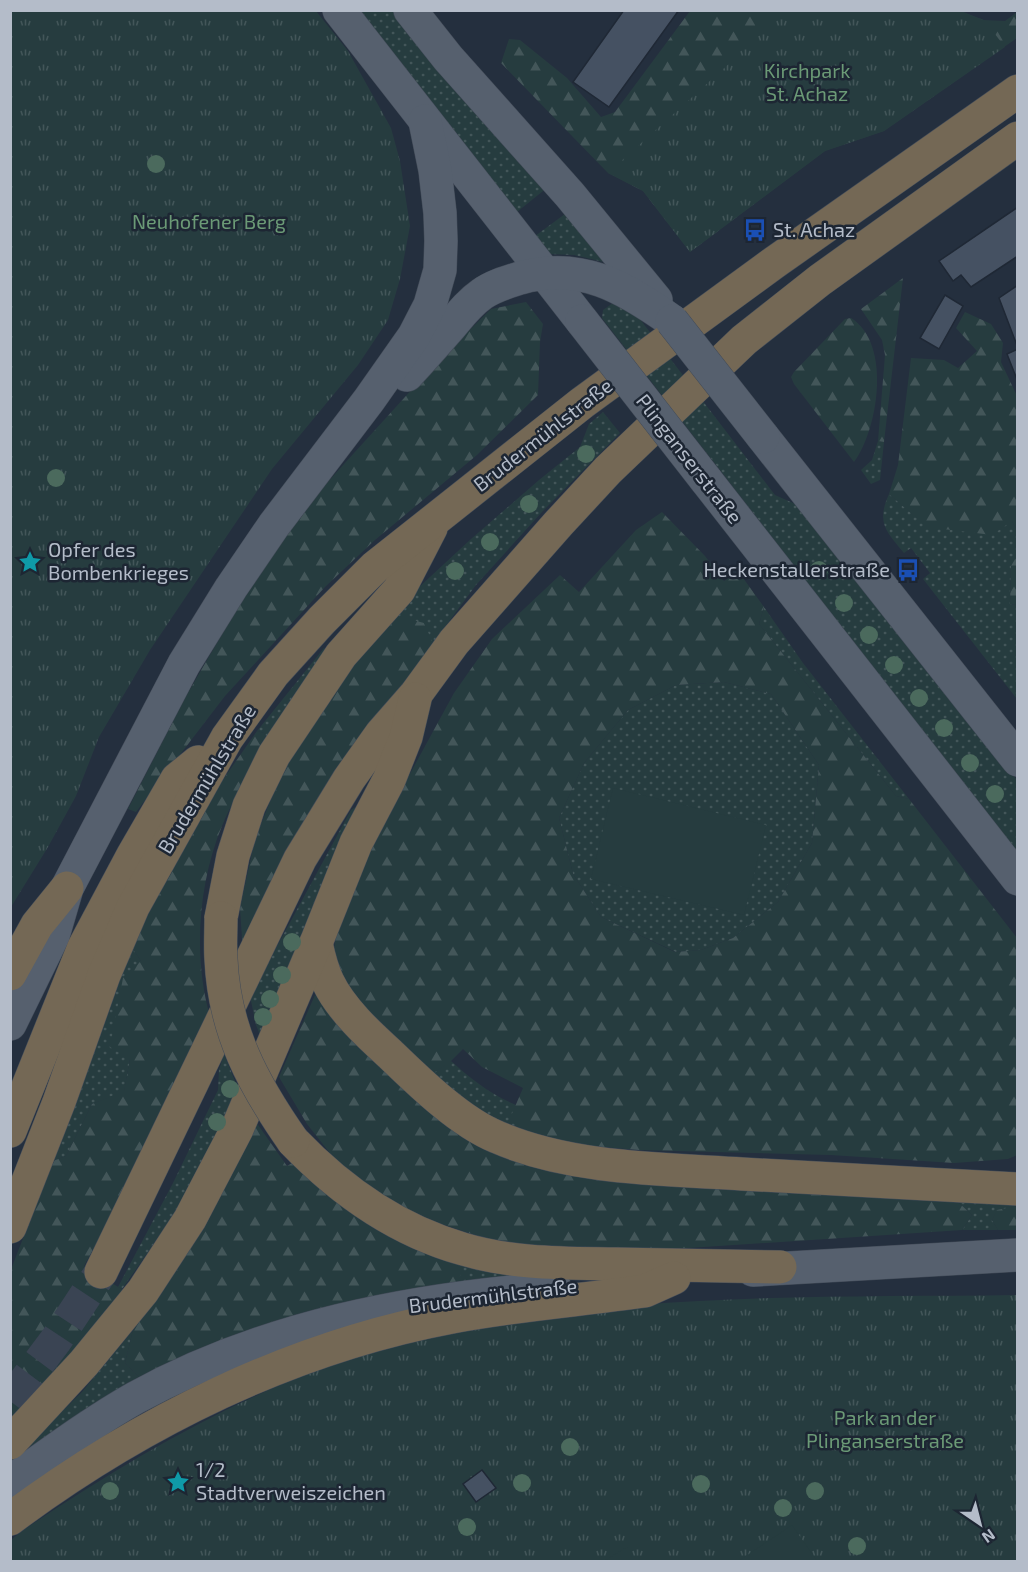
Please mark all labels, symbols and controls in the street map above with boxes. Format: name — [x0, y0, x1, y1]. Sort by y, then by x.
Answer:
park label: Kirchpark St. Achaz — [764, 58, 850, 105]
park label: Neuhofener Berg — [132, 209, 286, 233]
bus stop icon: St. Achaz — [742, 217, 768, 243]
place label: St. Achaz — [773, 217, 855, 241]
street label: Brudermühlstraße — [468, 373, 617, 496]
street label: Plinganserstraße — [632, 389, 748, 528]
place label: Opfer des Bombenkrieges — [48, 537, 189, 584]
place icon: Opfer des Bombenkrieges — [17, 549, 43, 575]
place label: Heckenstallerstraße — [703, 557, 890, 581]
bus stop icon: Heckenstallerstraße — [895, 557, 921, 583]
street label: Brudermühlstraße — [152, 700, 260, 857]
street label: Brudermühlstraße — [407, 1273, 578, 1317]
park label: Park an der Plinganserstraße — [806, 1405, 964, 1452]
place label: 1/2 Stadtverweiszeichen — [196, 1457, 386, 1504]
place icon: 1/2 Stadtverweiszeichen — [165, 1469, 191, 1495]
north arrow — [950, 1494, 1010, 1554]
text: N — [979, 1526, 999, 1548]

